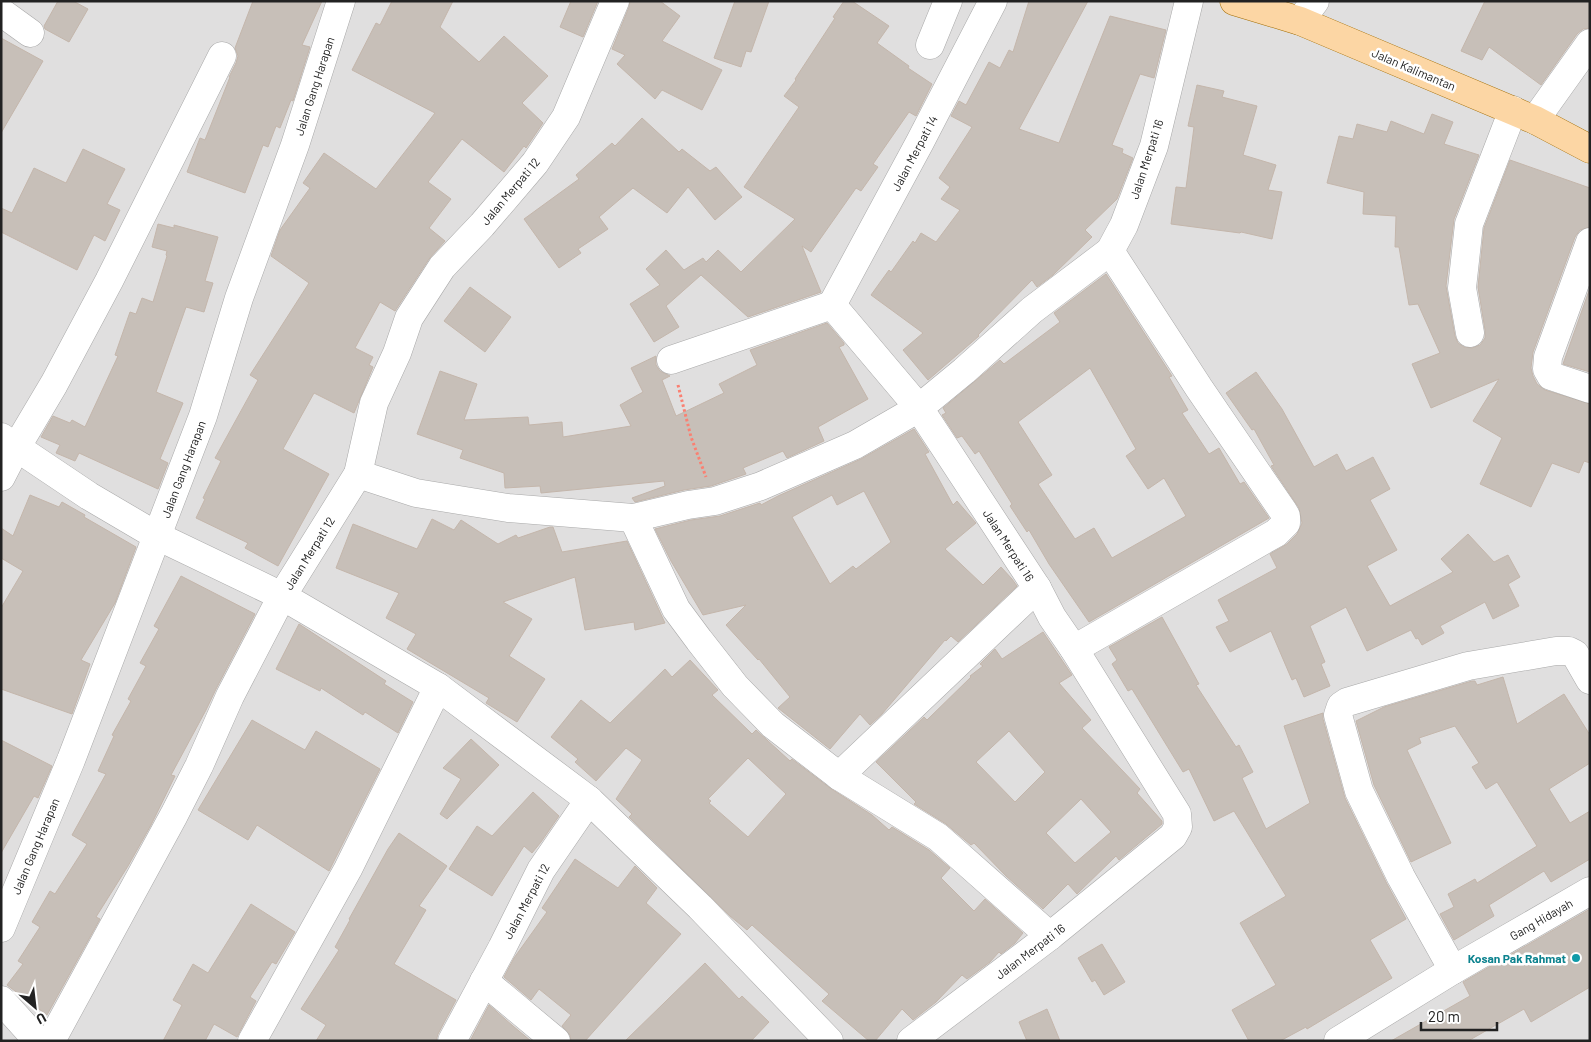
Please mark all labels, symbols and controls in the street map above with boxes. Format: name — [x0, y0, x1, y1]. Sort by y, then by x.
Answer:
street label: Jalan Gang Harapan — [291, 35, 337, 137]
street label: Jalan Kalimantan — [1370, 45, 1458, 93]
street label: Jalan Merpati 14 — [888, 113, 940, 193]
street label: Jalan Merpati 16 — [1127, 117, 1165, 201]
street label: Jalan Merpati 12 — [478, 155, 542, 227]
street label: Jalan Gang Harapan — [158, 418, 208, 520]
street label: Jalan Merpati 16 — [981, 506, 1037, 584]
street label: Jalan Merpati 12 — [281, 514, 337, 592]
street label: Jalan Gang Harapan — [8, 796, 62, 896]
street label: Jalan Merpati 12 — [500, 861, 552, 941]
street label: Gang Hidayah — [1507, 895, 1575, 943]
street label: Jalan Merpati 16 — [993, 920, 1067, 982]
place label: Kosan Pak Rahmat — [1468, 951, 1566, 965]
marker: Kosan Pak Rahmat — [1570, 952, 1582, 964]
north arrow — [10, 982, 60, 1032]
scale bar — [1421, 1000, 1497, 1032]
text: 20 m — [1428, 1007, 1460, 1025]
text: U — [33, 1009, 49, 1029]

